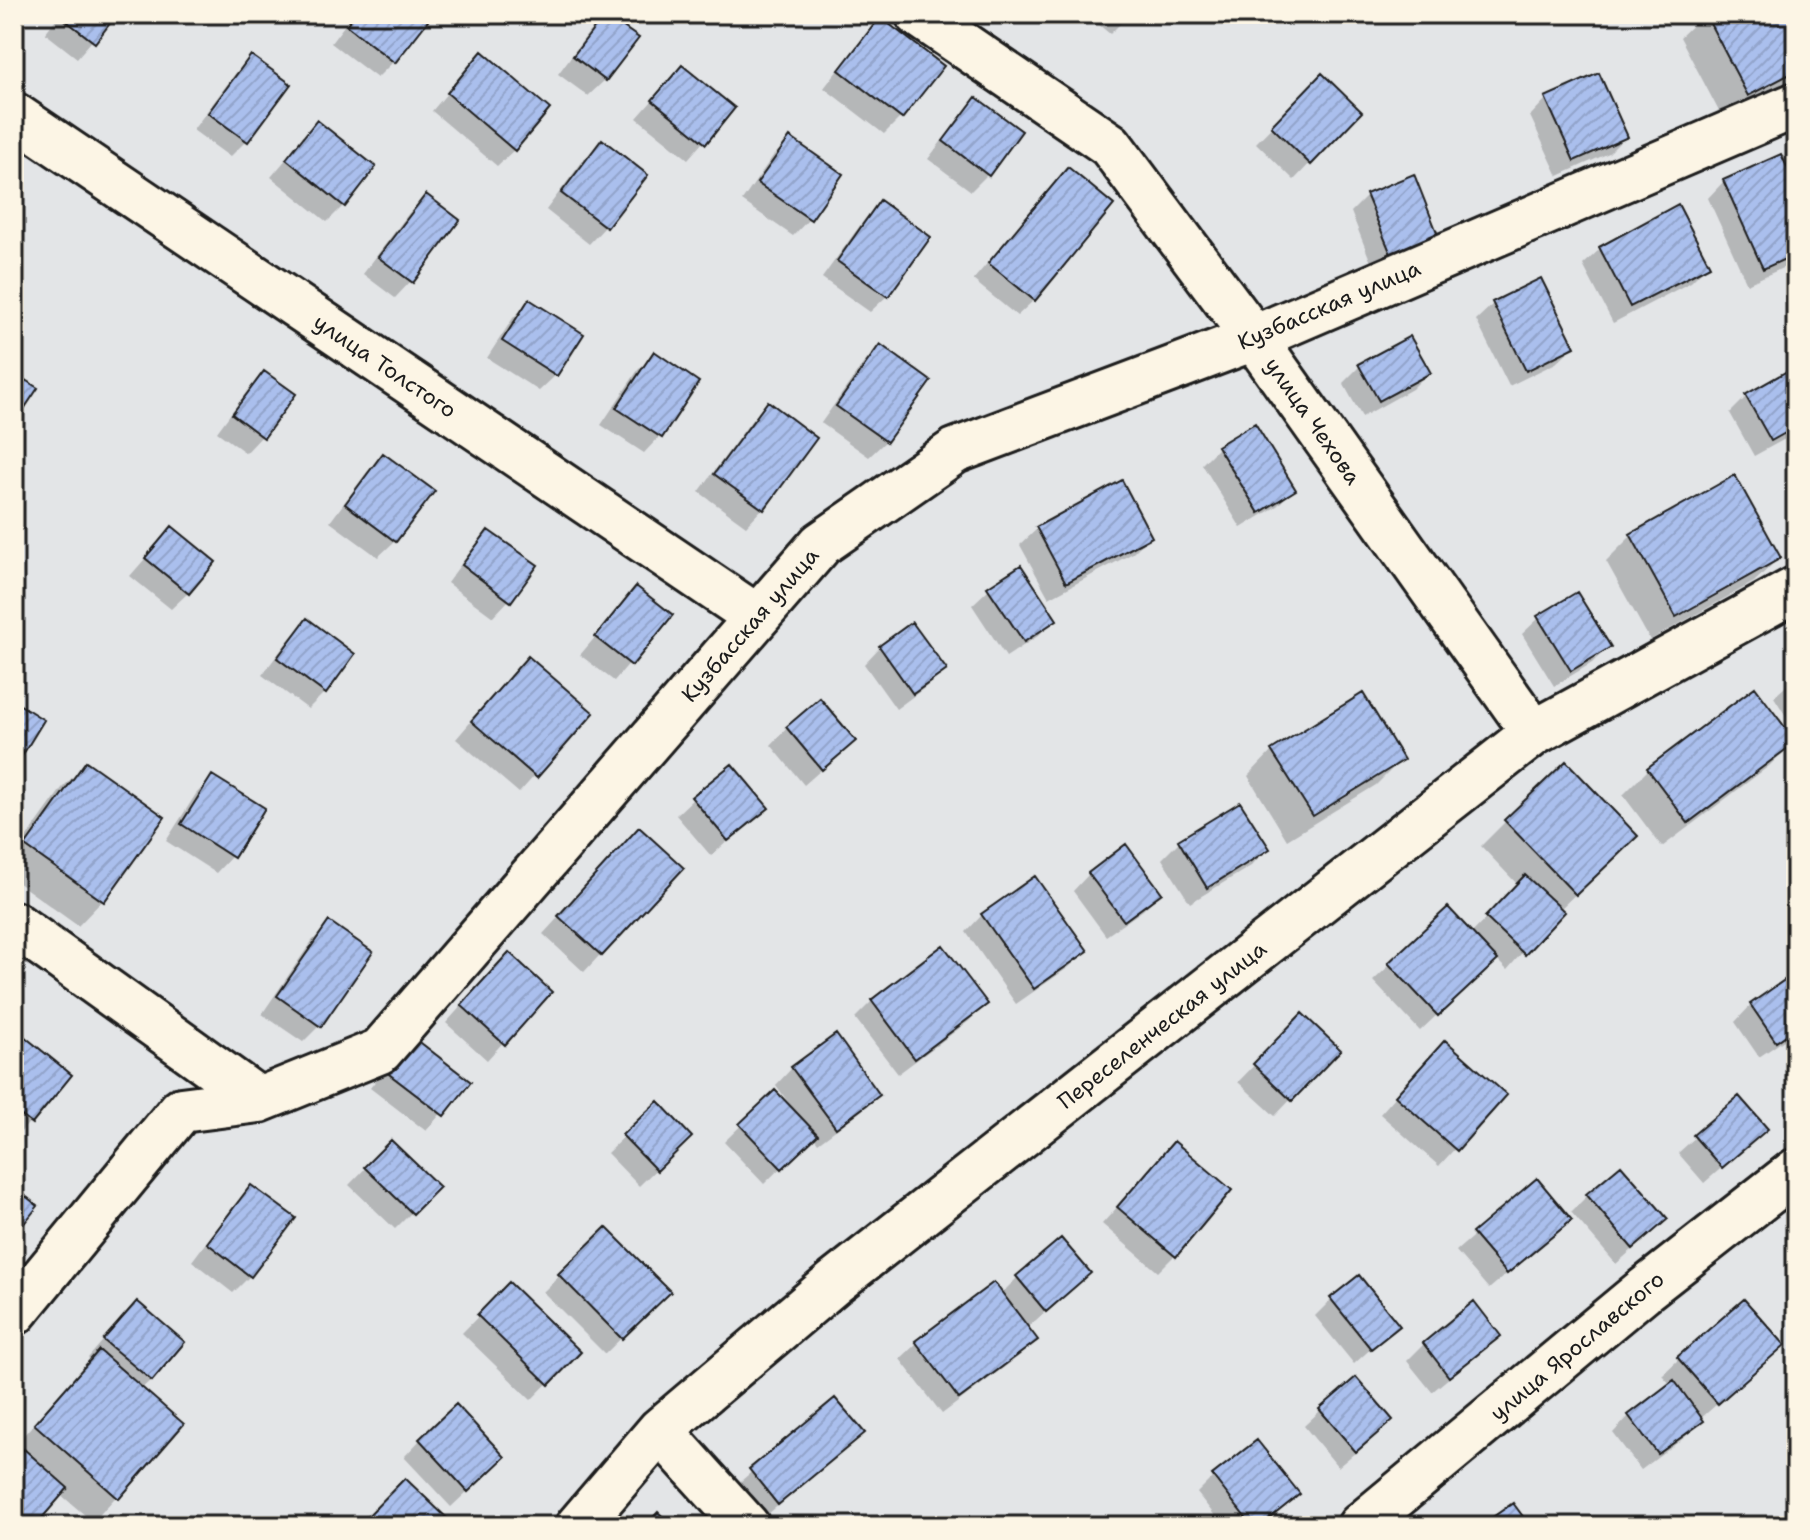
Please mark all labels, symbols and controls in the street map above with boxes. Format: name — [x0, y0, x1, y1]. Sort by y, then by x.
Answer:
street label: Кузбасская улица — [1233, 253, 1425, 357]
street label: улица Толстого — [308, 307, 462, 425]
street label: улица Чехова — [1258, 352, 1368, 491]
street label: Кузбасская улица — [675, 541, 825, 708]
street label: Переселенческая улица — [1052, 934, 1273, 1116]
street label: улица Ярославского — [1484, 1265, 1670, 1427]

